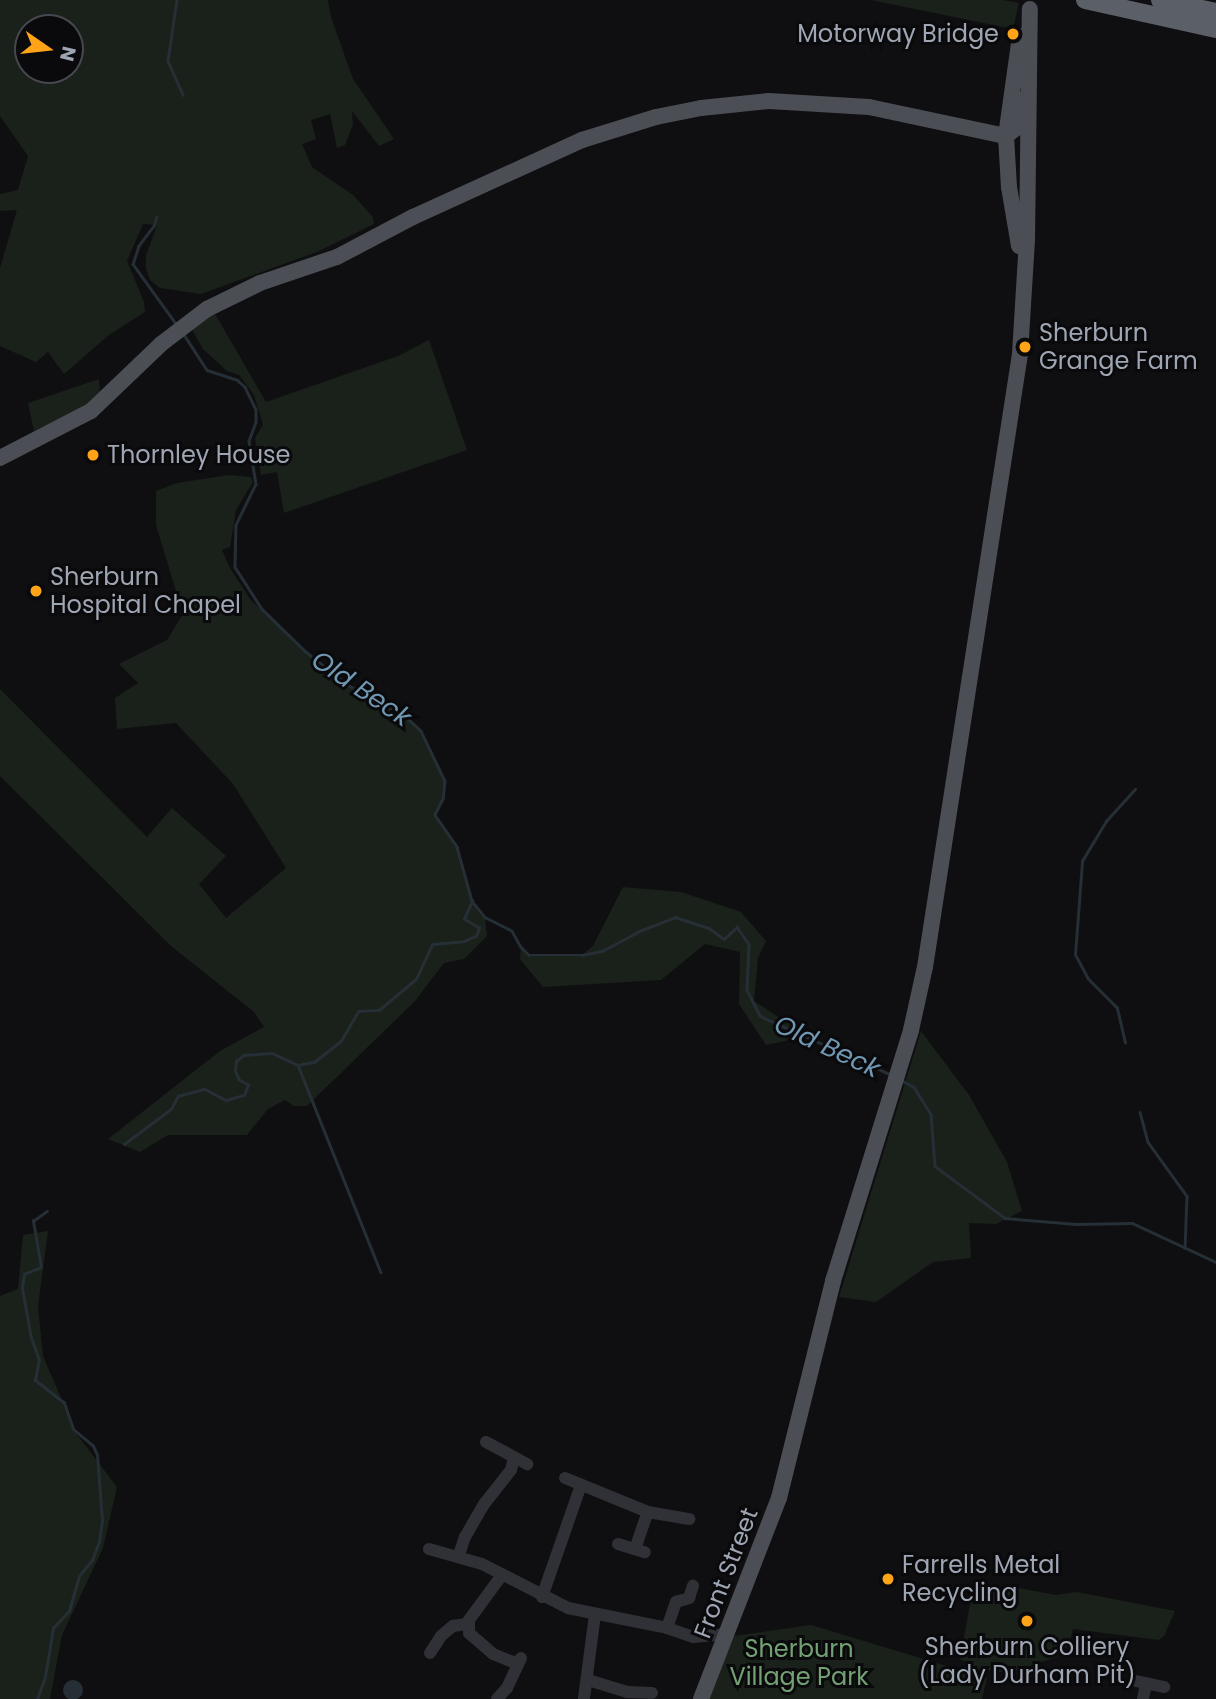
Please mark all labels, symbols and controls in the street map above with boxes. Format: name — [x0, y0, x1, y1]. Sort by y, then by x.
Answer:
north arrow — [14, 14, 84, 84]
place label: Motorway Bridge — [797, 20, 999, 48]
marker: Motorway Bridge — [1005, 26, 1021, 42]
text: N — [53, 44, 83, 64]
place label: Sherburn Grange Farm — [1039, 319, 1198, 375]
marker: Sherburn Grange Farm — [1017, 339, 1033, 355]
place label: Thornley House — [107, 441, 290, 469]
marker: Thornley House — [85, 447, 101, 463]
place label: Sherburn Hospital Chapel — [50, 563, 241, 619]
marker: Sherburn Hospital Chapel — [28, 583, 44, 599]
water label: Old Beck — [305, 644, 417, 734]
water label: Old Beck — [769, 1009, 885, 1085]
street label: Front Street — [688, 1504, 764, 1642]
place label: Farrells Metal Recycling — [902, 1551, 1060, 1607]
marker: Farrells Metal Recycling — [880, 1571, 896, 1587]
marker: Sherburn Colliery (Lady Durham Pit) — [1019, 1613, 1035, 1629]
place label: Sherburn Colliery (Lady Durham Pit) — [918, 1633, 1136, 1689]
park label: Sherburn Village Park — [729, 1635, 869, 1691]

